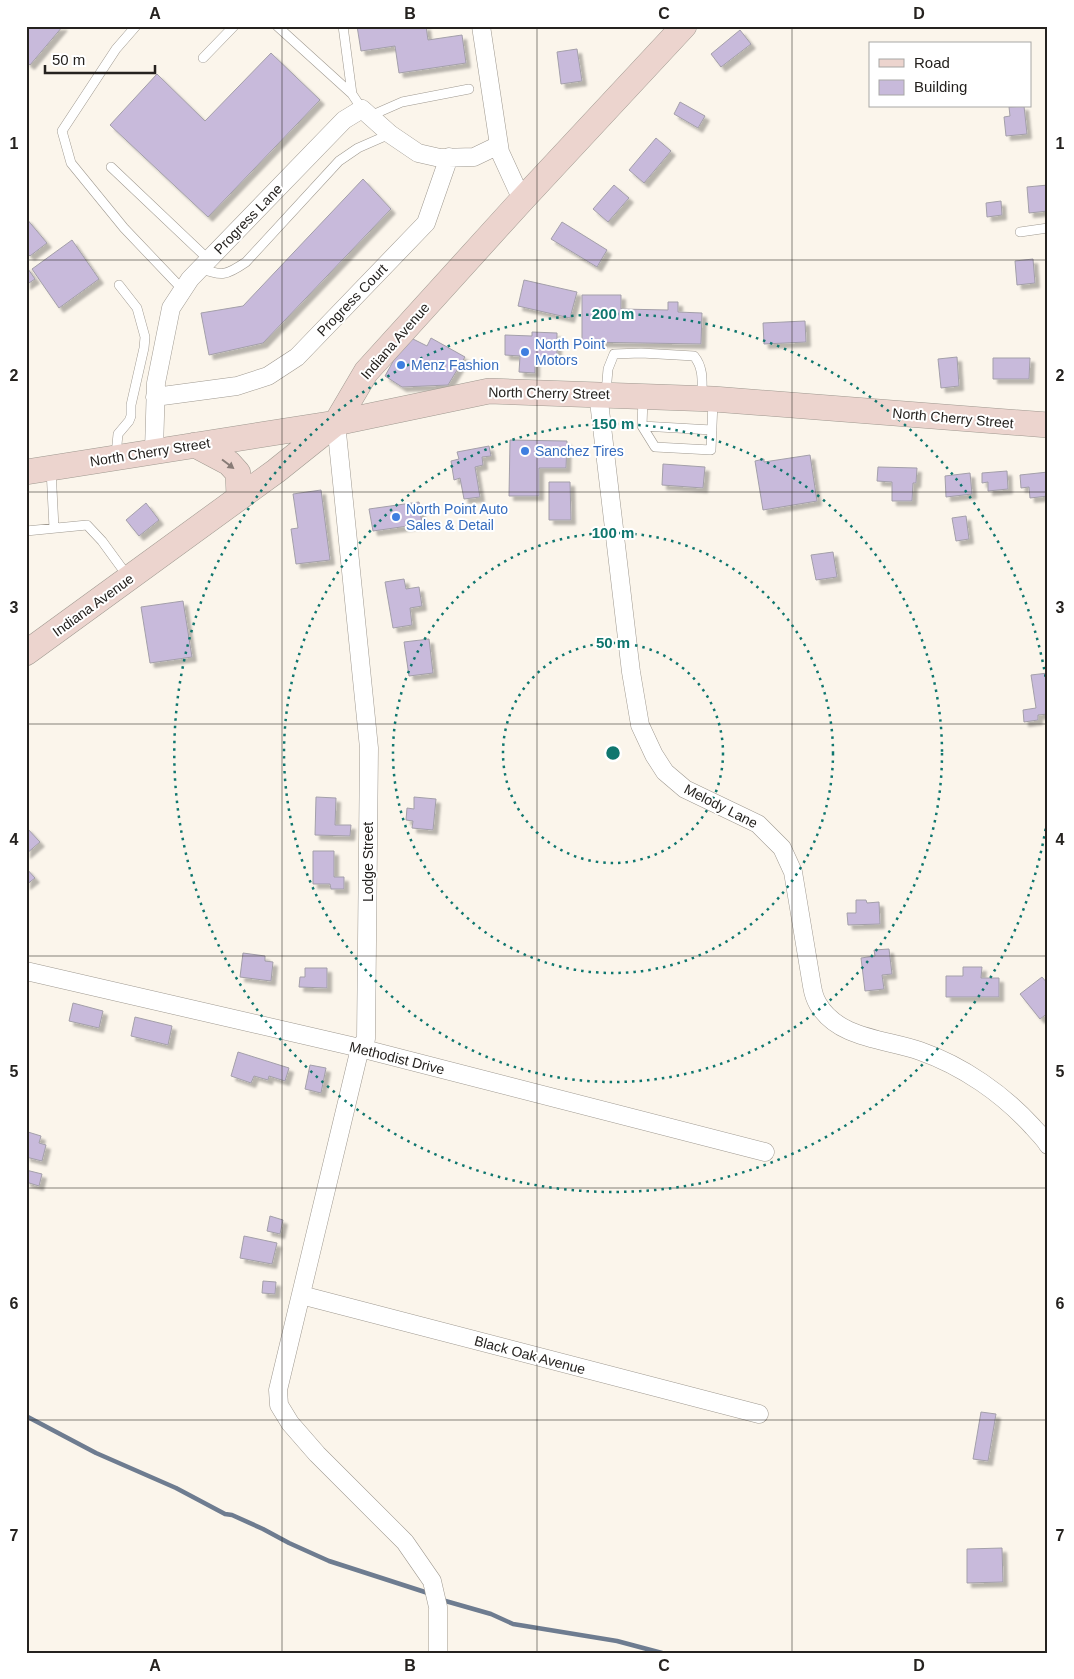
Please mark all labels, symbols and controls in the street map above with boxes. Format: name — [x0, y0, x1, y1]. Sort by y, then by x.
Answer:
text: A — [149, 5, 161, 22]
text: B — [404, 5, 416, 22]
text: C — [658, 5, 670, 22]
text: D — [913, 5, 925, 22]
scale bar — [45, 42, 155, 74]
legend — [869, 42, 1032, 108]
text: 50 m — [52, 51, 85, 68]
text: Road — [914, 54, 950, 71]
text: Building — [914, 78, 967, 95]
text: 1 — [10, 135, 19, 152]
text: 1 — [1056, 135, 1065, 152]
street label: Progress Lane — [211, 181, 286, 257]
street label: Progress Court — [314, 261, 391, 339]
street label: Indiana Avenue — [357, 299, 433, 383]
text: 200 m — [592, 305, 634, 322]
place label: North Point Motors — [535, 336, 605, 368]
marker: North Point Motors — [519, 346, 531, 358]
place label: Menz Fashion — [411, 357, 499, 373]
marker: Menz Fashion — [395, 359, 407, 371]
text: 2 — [10, 367, 19, 384]
text: 2 — [1056, 367, 1065, 384]
street label: North Cherry Street — [488, 384, 610, 402]
street label: North Cherry Street — [892, 405, 1014, 431]
text: 150 m — [592, 415, 634, 432]
street label: North Cherry Street — [89, 435, 211, 469]
place label: Sanchez Tires — [535, 443, 624, 459]
marker: Sanchez Tires — [519, 445, 531, 457]
one-way arrow — [221, 459, 235, 469]
place label: North Point Auto Sales & Detail — [406, 501, 508, 533]
marker: North Point Auto Sales & Detail — [390, 511, 402, 523]
text: 100 m — [592, 524, 634, 541]
street label: Indiana Avenue — [49, 570, 137, 640]
text: 3 — [10, 599, 19, 616]
text: 3 — [1056, 599, 1065, 616]
text: 50 m — [596, 634, 630, 651]
centre of rings — [604, 744, 622, 762]
street label: Melody Lane — [682, 781, 761, 831]
street label: Lodge Street — [360, 822, 376, 902]
text: 4 — [10, 831, 19, 848]
text: 4 — [1056, 831, 1065, 848]
street label: Methodist Drive — [348, 1038, 446, 1078]
text: 5 — [10, 1063, 19, 1080]
text: 5 — [1056, 1063, 1065, 1080]
text: 6 — [10, 1295, 19, 1312]
text: 6 — [1056, 1295, 1065, 1312]
street label: Black Oak Avenue — [473, 1332, 587, 1378]
text: 7 — [10, 1527, 19, 1544]
text: 7 — [1056, 1527, 1065, 1544]
text: A — [149, 1657, 161, 1674]
text: B — [404, 1657, 416, 1674]
text: C — [658, 1657, 670, 1674]
text: D — [913, 1657, 925, 1674]

